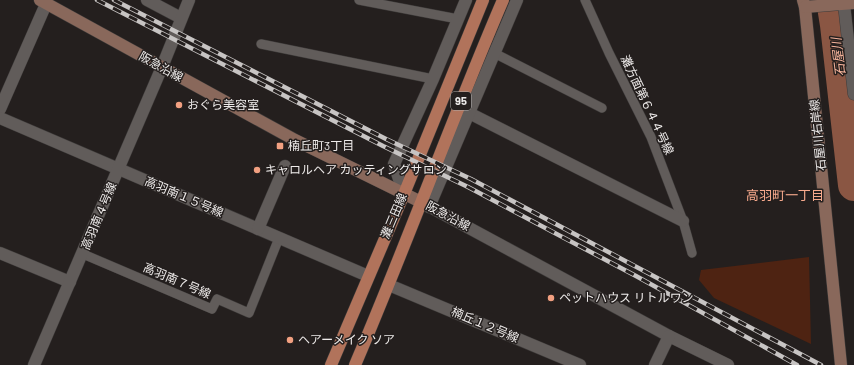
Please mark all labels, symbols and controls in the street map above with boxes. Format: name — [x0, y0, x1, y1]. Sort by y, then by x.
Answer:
water label: 石屋川 — [827, 35, 848, 77]
street label: 阪急沿線 — [137, 48, 186, 84]
street label: 灘方面第６４４号線 — [619, 53, 677, 156]
road number: 95 — [451, 92, 471, 110]
place label: おぐら美容室 — [187, 97, 259, 111]
street label: 石屋川右岸線 — [806, 99, 828, 172]
marker: おぐら美容室 — [174, 100, 184, 110]
place label: 楠丘町3丁目 — [288, 138, 354, 152]
marker: 楠丘町3丁目 — [275, 141, 285, 151]
place label: キャロルヘア カッティングサロン — [265, 162, 447, 176]
marker: キャロルヘア カッティングサロン — [252, 165, 262, 175]
street label: 高羽南１５号線 — [143, 173, 226, 219]
street label: 高羽南４号線 — [78, 180, 119, 251]
district label: 高羽町一丁目 — [746, 187, 824, 203]
street label: 灘三田線 — [377, 191, 409, 240]
street label: 阪急沿線 — [424, 198, 473, 233]
street label: 高羽南７号線 — [142, 260, 213, 301]
place label: ペットハウス リトルワン — [559, 290, 693, 304]
marker: ペットハウス リトルワン — [546, 293, 556, 303]
street label: 楠丘１２号線 — [450, 304, 521, 345]
place label: ヘアーメイク ソア — [298, 332, 395, 346]
marker: ヘアーメイク ソア — [285, 335, 295, 345]

